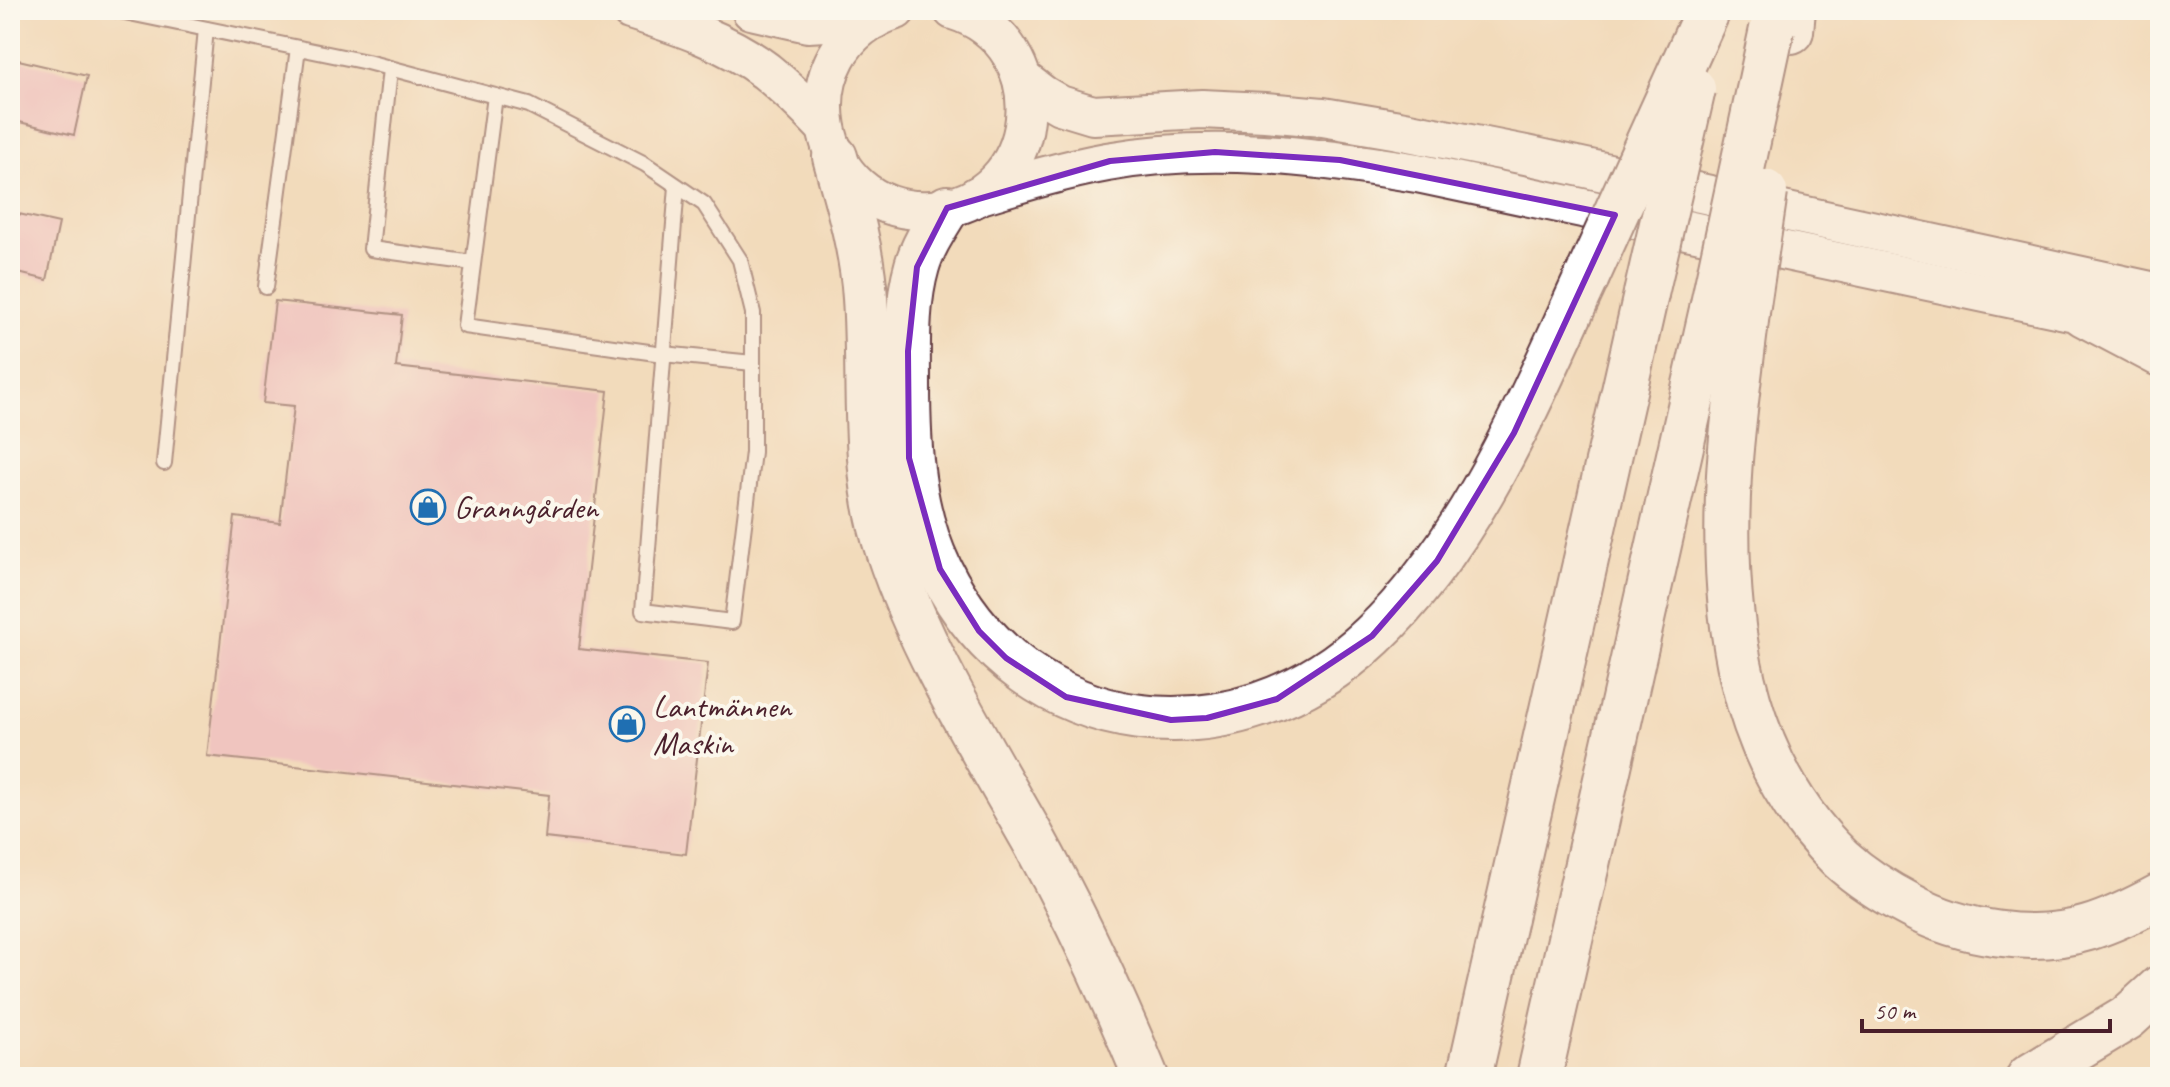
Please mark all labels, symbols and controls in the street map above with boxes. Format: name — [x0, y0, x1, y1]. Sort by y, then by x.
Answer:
place label: Granngården — [454, 487, 600, 528]
shop icon: Granngården — [409, 488, 447, 526]
place label: Lantmännen Maskin — [653, 686, 793, 764]
shop icon: Lantmännen Maskin — [608, 705, 646, 743]
scale bar — [1862, 983, 2110, 1033]
text: 50 m — [1874, 996, 1917, 1026]

